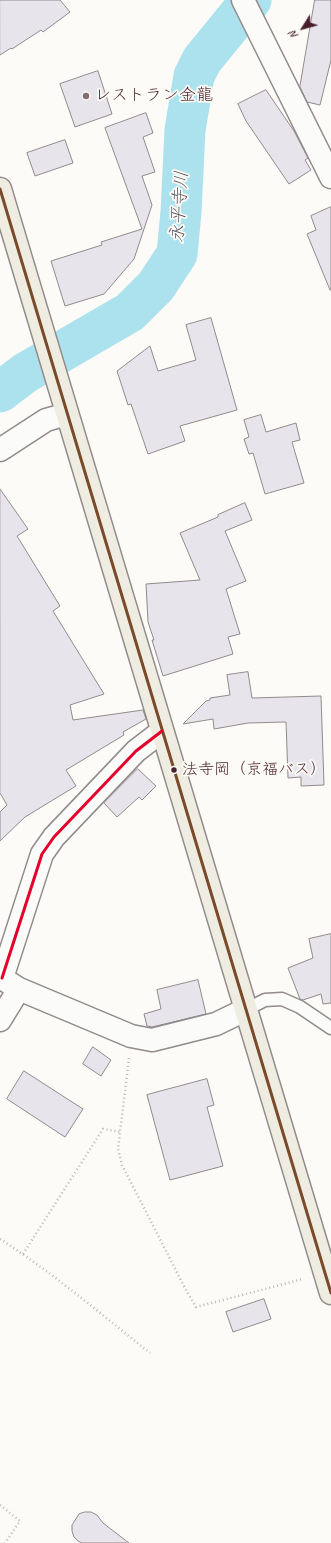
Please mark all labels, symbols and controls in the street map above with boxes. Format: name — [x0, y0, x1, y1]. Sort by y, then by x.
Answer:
north arrow — [283, 8, 323, 48]
text: N — [286, 28, 301, 42]
place label: レストラン金龍 — [94, 86, 213, 106]
marker: レストラン金龍 — [81, 91, 91, 101]
water label: 永平寺川 — [167, 170, 193, 244]
place label: 法寺岡（京福バス） — [182, 760, 326, 780]
marker: 法寺岡（京福バス） — [169, 765, 179, 775]

